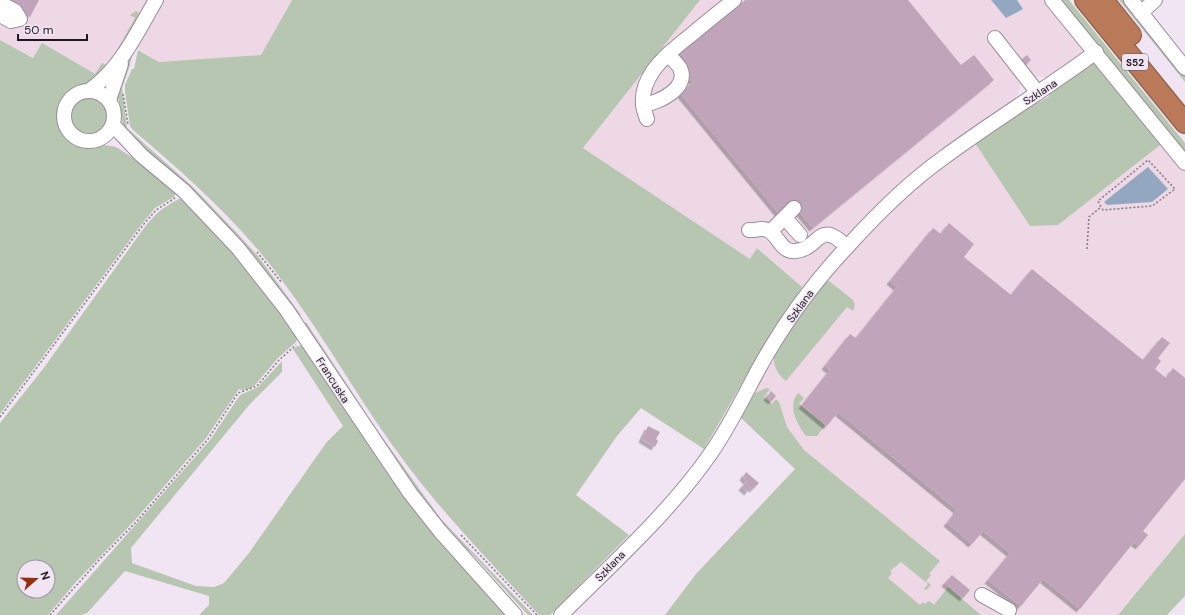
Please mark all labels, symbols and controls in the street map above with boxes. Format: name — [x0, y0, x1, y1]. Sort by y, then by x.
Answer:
scale bar — [18, 16, 87, 42]
text: 50 m — [24, 22, 53, 38]
road number: S52 — [1122, 54, 1148, 70]
street label: Szklana — [1020, 76, 1060, 108]
street label: Szklana — [783, 287, 817, 325]
street label: Francuska — [313, 354, 353, 406]
street label: Szklana — [592, 548, 628, 584]
north arrow — [16, 559, 56, 599]
text: N — [37, 569, 53, 582]

